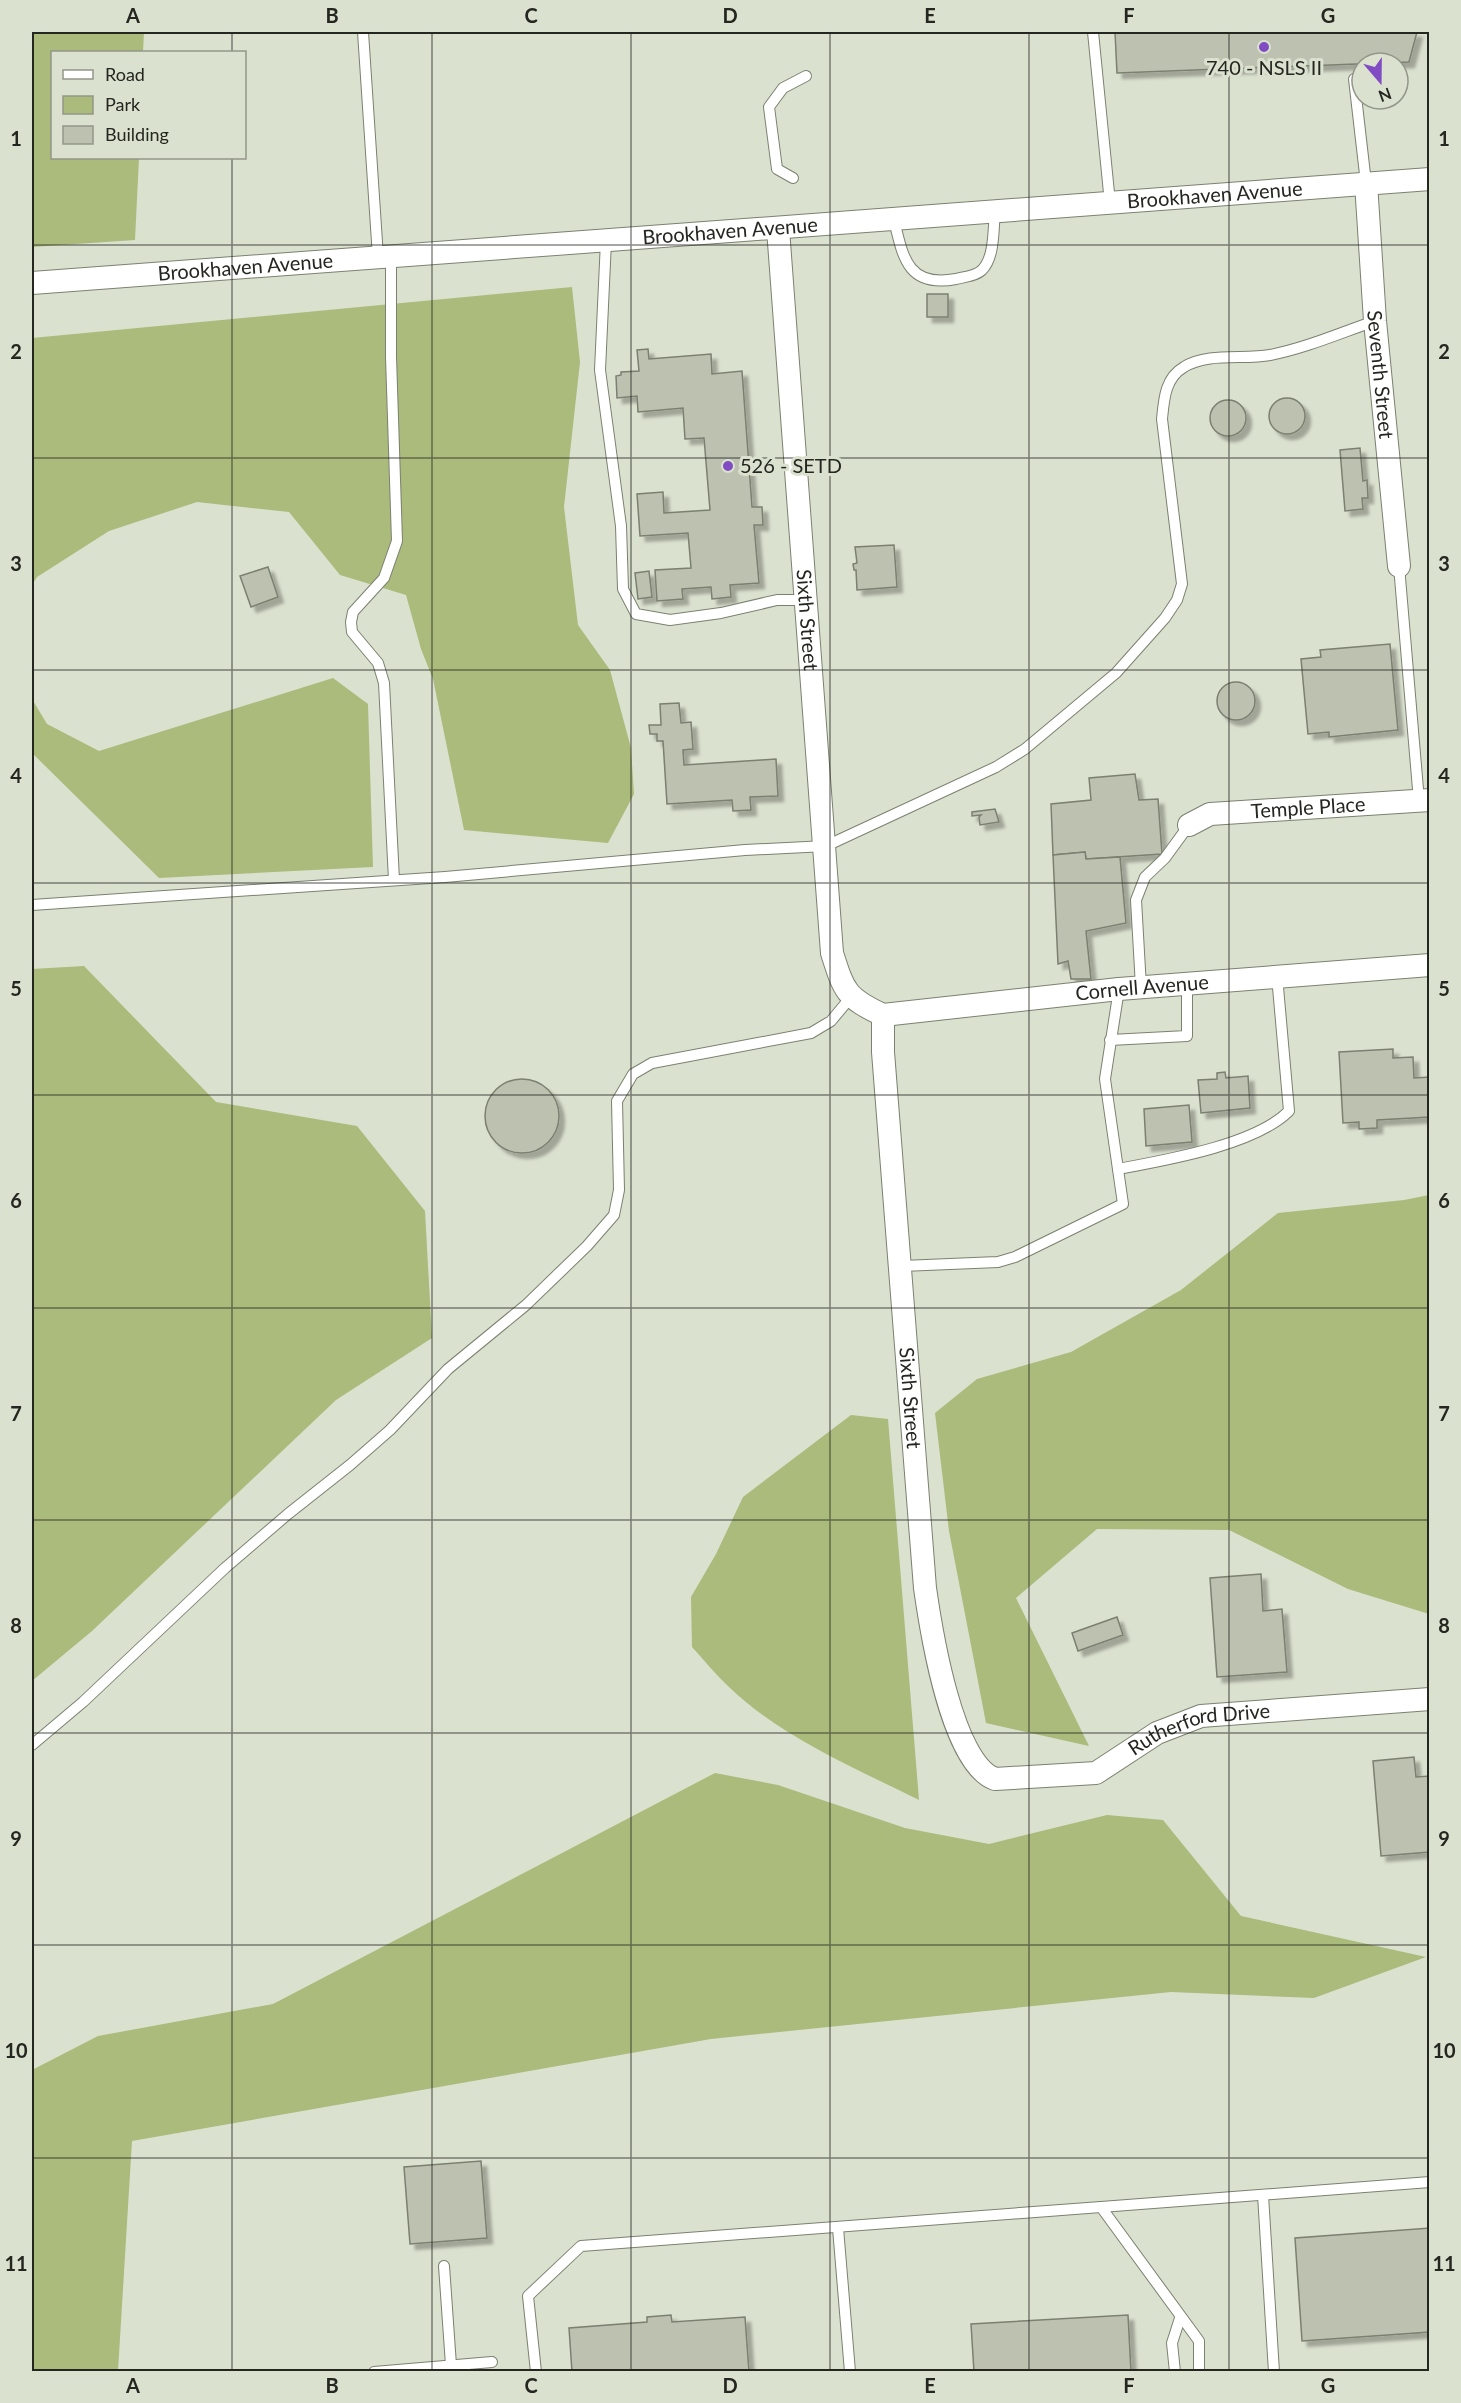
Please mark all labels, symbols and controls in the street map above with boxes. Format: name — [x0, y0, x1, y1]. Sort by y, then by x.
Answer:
text: A — [125, 3, 140, 27]
text: B — [325, 3, 339, 27]
text: C — [524, 3, 538, 27]
text: D — [722, 3, 738, 27]
text: E — [924, 3, 936, 27]
text: F — [1123, 3, 1135, 27]
text: G — [1321, 3, 1335, 27]
marker: 740 - NSLS II — [1257, 40, 1271, 54]
legend — [51, 51, 246, 159]
north arrow — [1350, 51, 1410, 111]
place label: 740 - NSLS II — [1206, 55, 1322, 79]
text: Road — [105, 63, 145, 85]
text: N — [1376, 85, 1394, 107]
text: Park — [105, 93, 141, 115]
text: Building — [105, 123, 169, 145]
text: 1 — [10, 126, 22, 150]
text: 1 — [1438, 126, 1450, 150]
street label: Brookhaven Avenue — [1126, 176, 1303, 213]
street label: Brookhaven Avenue — [641, 212, 819, 249]
street label: Brookhaven Avenue — [157, 248, 334, 285]
street label: Seventh Street — [1363, 309, 1399, 440]
text: 2 — [10, 339, 22, 363]
text: 2 — [1438, 339, 1450, 363]
place label: 526 - SETD — [740, 453, 842, 477]
marker: 526 - SETD — [721, 459, 735, 473]
text: 3 — [10, 551, 22, 575]
text: 3 — [1438, 551, 1450, 575]
street label: Sixth Street — [792, 568, 824, 671]
text: 4 — [10, 763, 22, 787]
text: 4 — [1438, 763, 1450, 787]
street label: Temple Place — [1250, 791, 1366, 822]
street label: Cornell Avenue — [1074, 969, 1209, 1005]
text: 5 — [10, 976, 22, 1000]
text: 5 — [1438, 976, 1450, 1000]
text: 6 — [10, 1188, 22, 1212]
text: 6 — [1438, 1188, 1450, 1212]
street label: Sixth Street — [895, 1346, 927, 1449]
text: 7 — [10, 1401, 22, 1425]
text: 7 — [1438, 1401, 1450, 1425]
text: 8 — [10, 1613, 22, 1637]
text: 8 — [1438, 1613, 1450, 1637]
street label: Rutherford Drive — [1123, 1698, 1271, 1760]
text: 9 — [10, 1826, 22, 1850]
text: 9 — [1438, 1826, 1450, 1850]
text: 10 — [4, 2038, 28, 2062]
text: 10 — [1432, 2038, 1456, 2062]
text: 11 — [4, 2251, 28, 2275]
text: 11 — [1432, 2251, 1456, 2275]
text: A — [125, 2373, 140, 2397]
text: B — [325, 2373, 339, 2397]
text: C — [524, 2373, 538, 2397]
text: D — [722, 2373, 738, 2397]
text: E — [924, 2373, 936, 2397]
text: F — [1123, 2373, 1135, 2397]
text: G — [1321, 2373, 1335, 2397]

